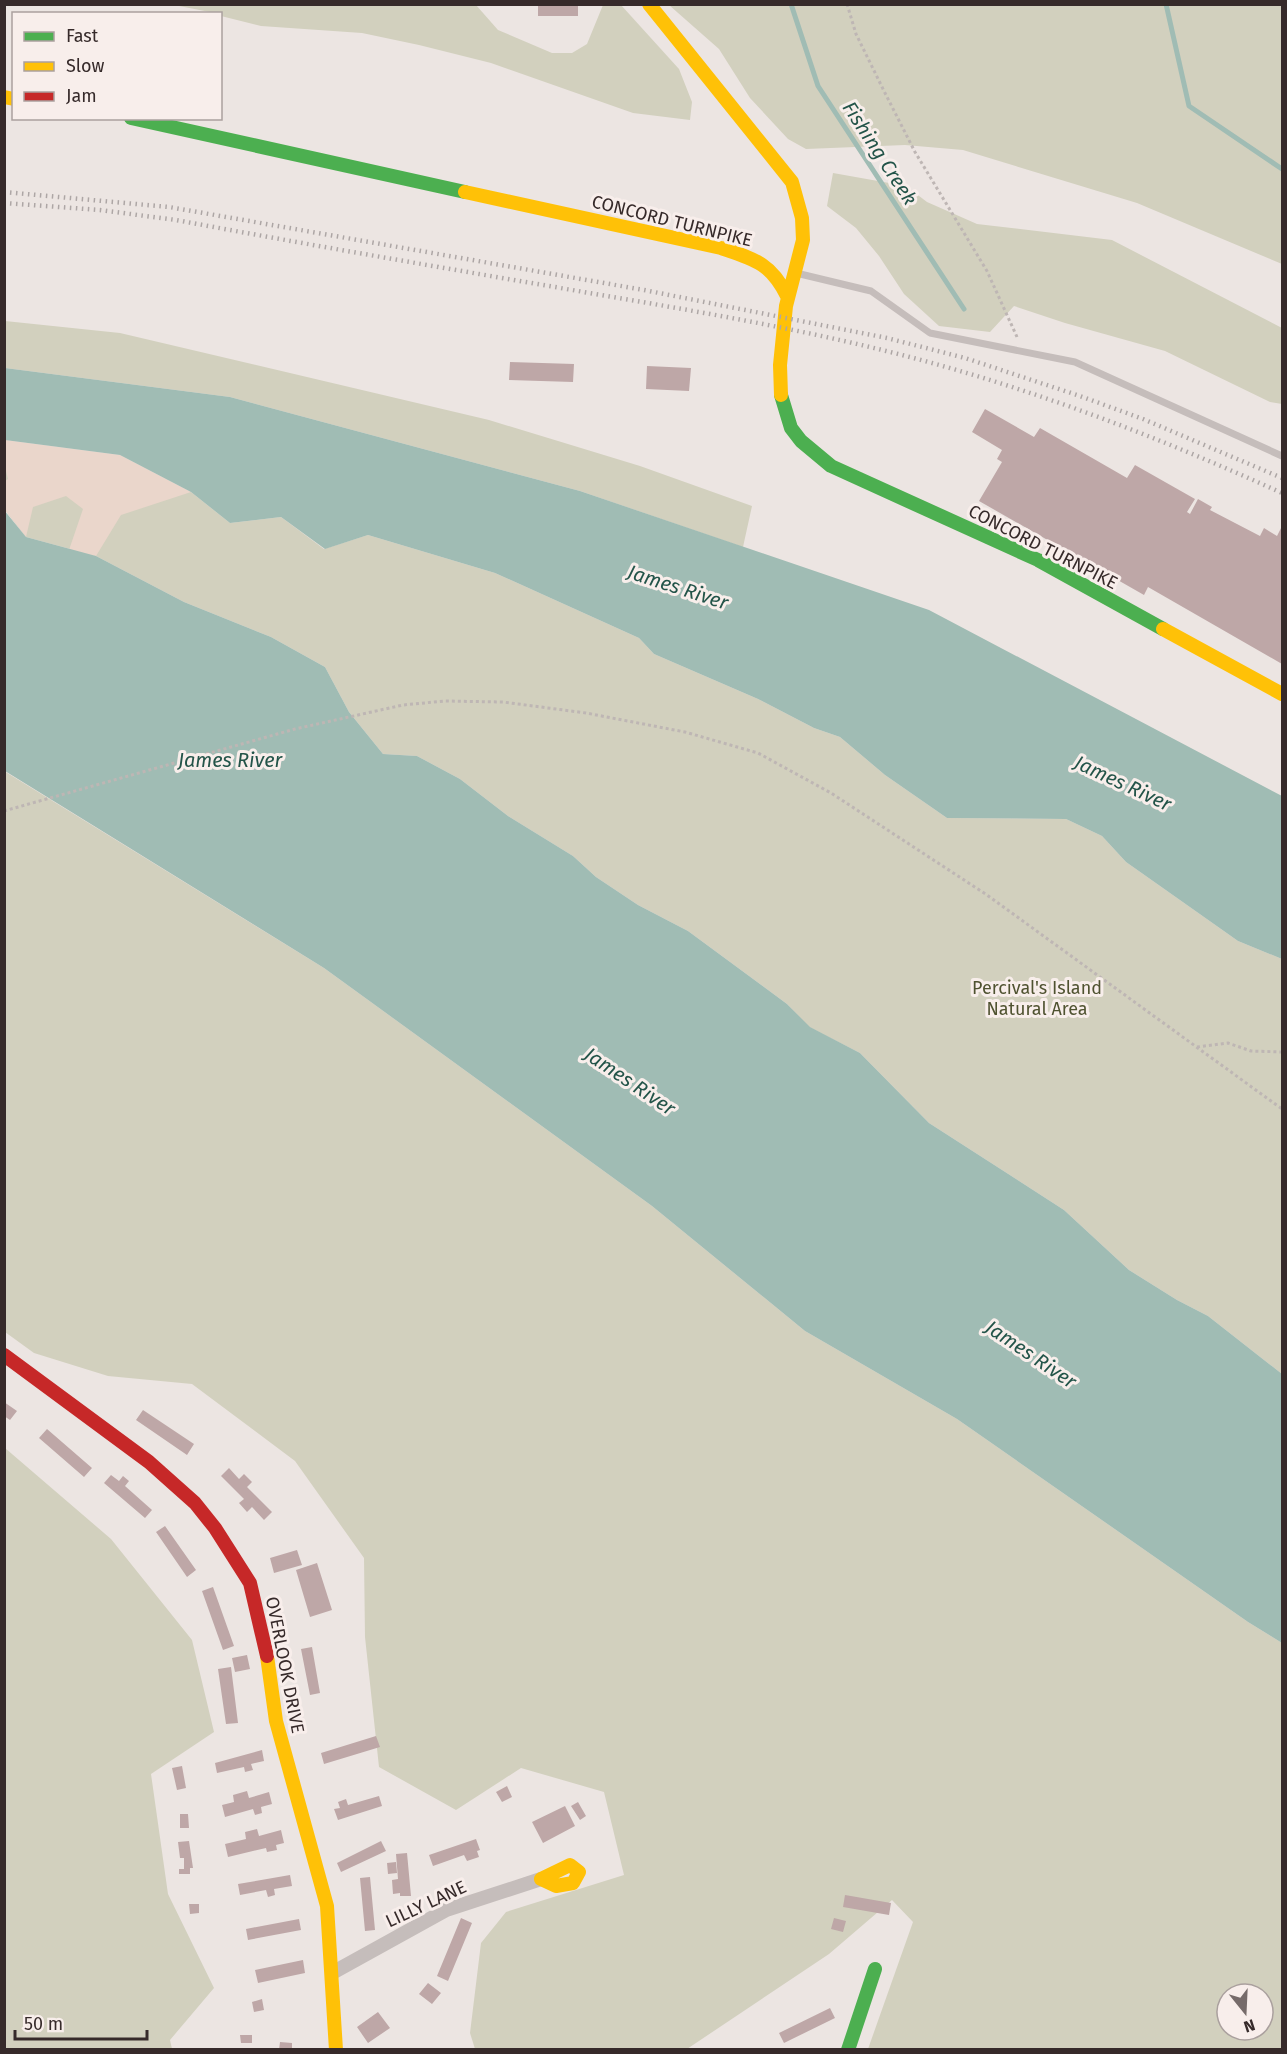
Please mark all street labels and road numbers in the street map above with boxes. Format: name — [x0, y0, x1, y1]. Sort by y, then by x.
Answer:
street label: CONCORD TURNPIKE — [590, 190, 754, 252]
street label: CONCORD TURNPIKE — [965, 500, 1121, 594]
street label: OVERLOOK DRIVE — [261, 1595, 309, 1735]
street label: LILLY LANE — [382, 1876, 470, 1932]

